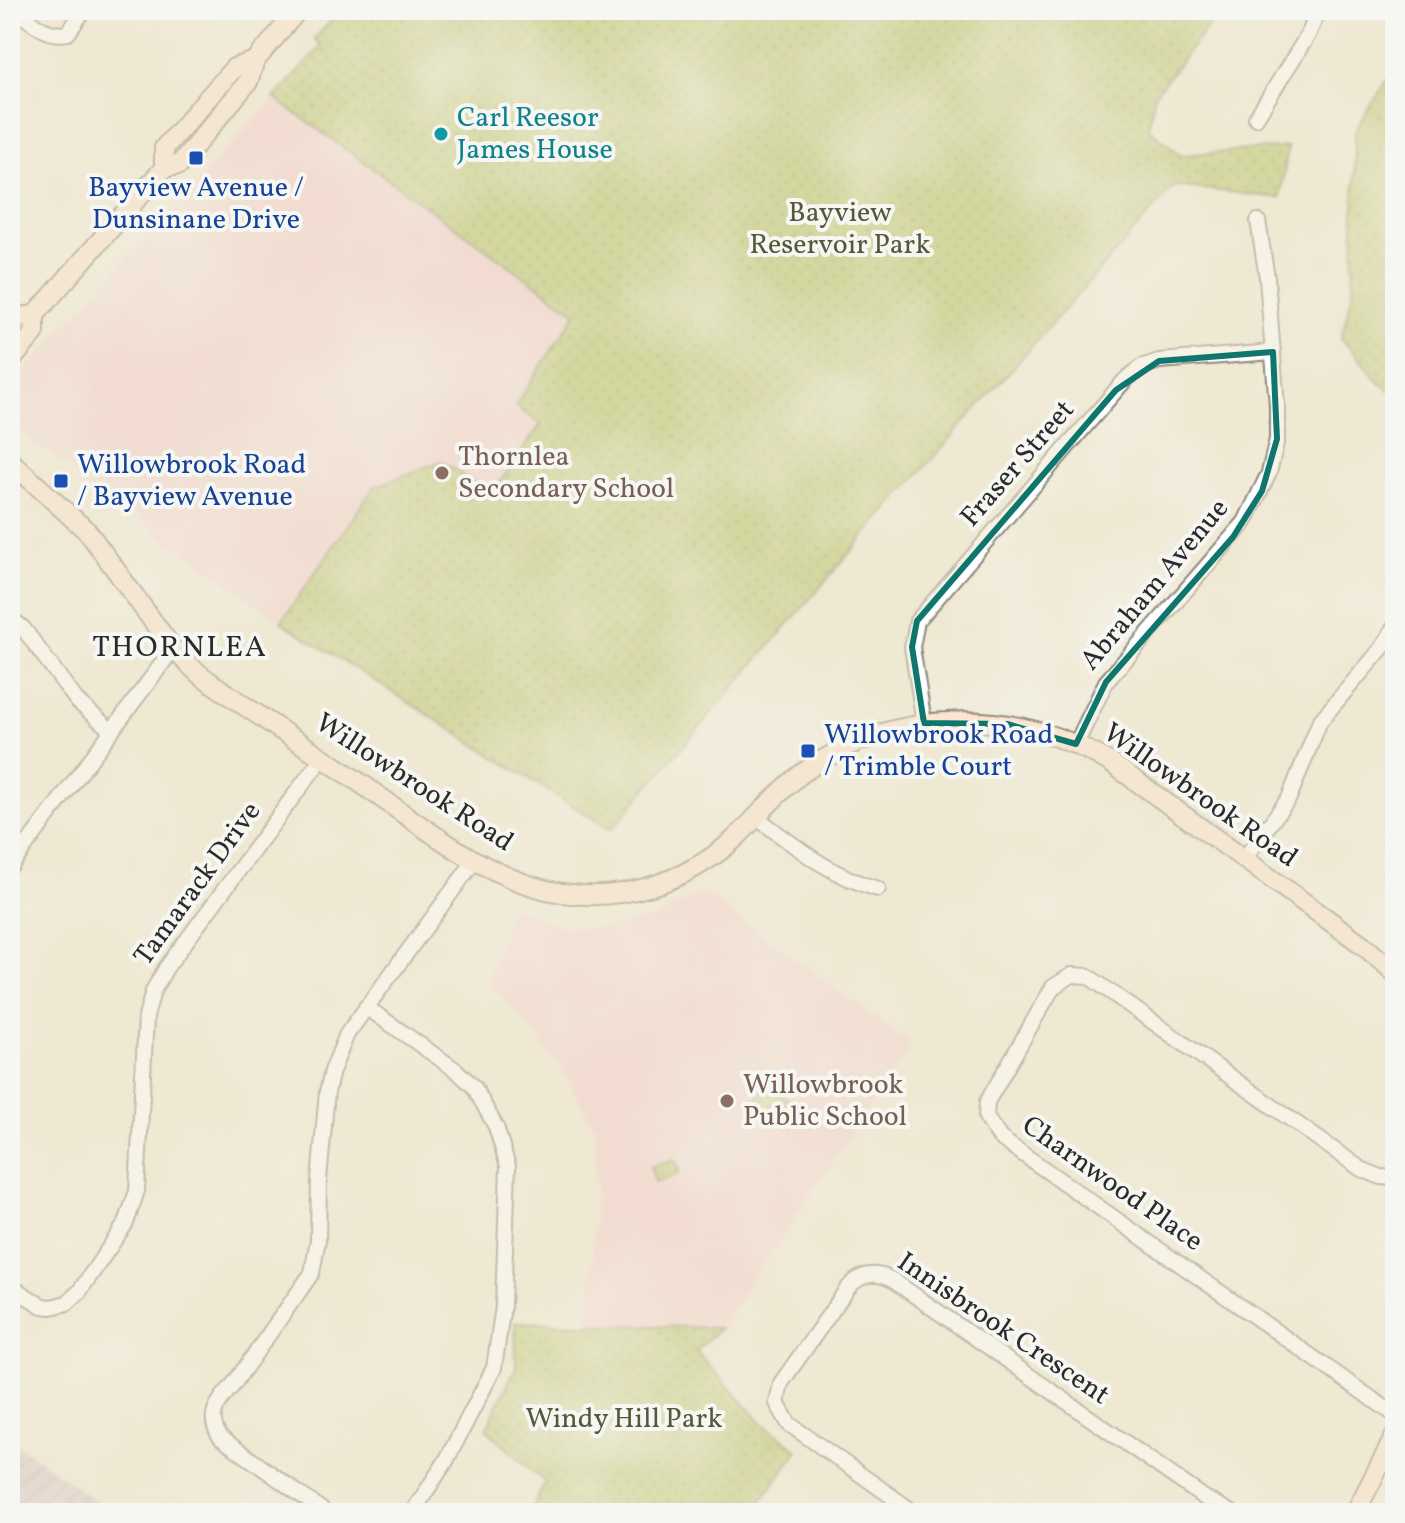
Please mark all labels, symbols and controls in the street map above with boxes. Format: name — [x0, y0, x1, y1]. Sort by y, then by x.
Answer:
place label: Carl Reesor James House — [457, 99, 613, 170]
marker: Carl Reesor James House — [432, 125, 450, 143]
marker: Bayview Avenue / Dunsinane Drive — [187, 149, 205, 167]
place label: Bayview Avenue / Dunsinane Drive — [88, 169, 304, 240]
park label: Bayview Reservoir Park — [749, 194, 931, 265]
street label: Fraser Street — [952, 392, 1084, 536]
place label: Thornlea Secondary School — [458, 438, 674, 509]
place label: Willowbrook Road / Bayview Avenue — [77, 446, 306, 517]
marker: Thornlea Secondary School — [433, 464, 451, 482]
marker: Willowbrook Road / Bayview Avenue — [52, 472, 70, 490]
street label: Abraham Avenue — [1072, 491, 1238, 679]
district label: THORNLEA — [92, 627, 268, 669]
street label: Willowbrook Road — [307, 704, 521, 862]
street label: Willowbrook Road — [1095, 714, 1305, 878]
place label: Willowbrook Road / Trimble Court — [824, 716, 1053, 787]
marker: Willowbrook Road / Trimble Court — [799, 742, 817, 760]
street label: Tamarack Drive — [125, 794, 271, 974]
place label: Willowbrook Public School — [743, 1066, 907, 1137]
marker: Willowbrook Public School — [718, 1092, 736, 1110]
street label: Charnwood Place — [1013, 1107, 1211, 1261]
street label: Innisbrook Crescent — [889, 1243, 1117, 1415]
park label: Windy Hill Park — [525, 1400, 723, 1439]

